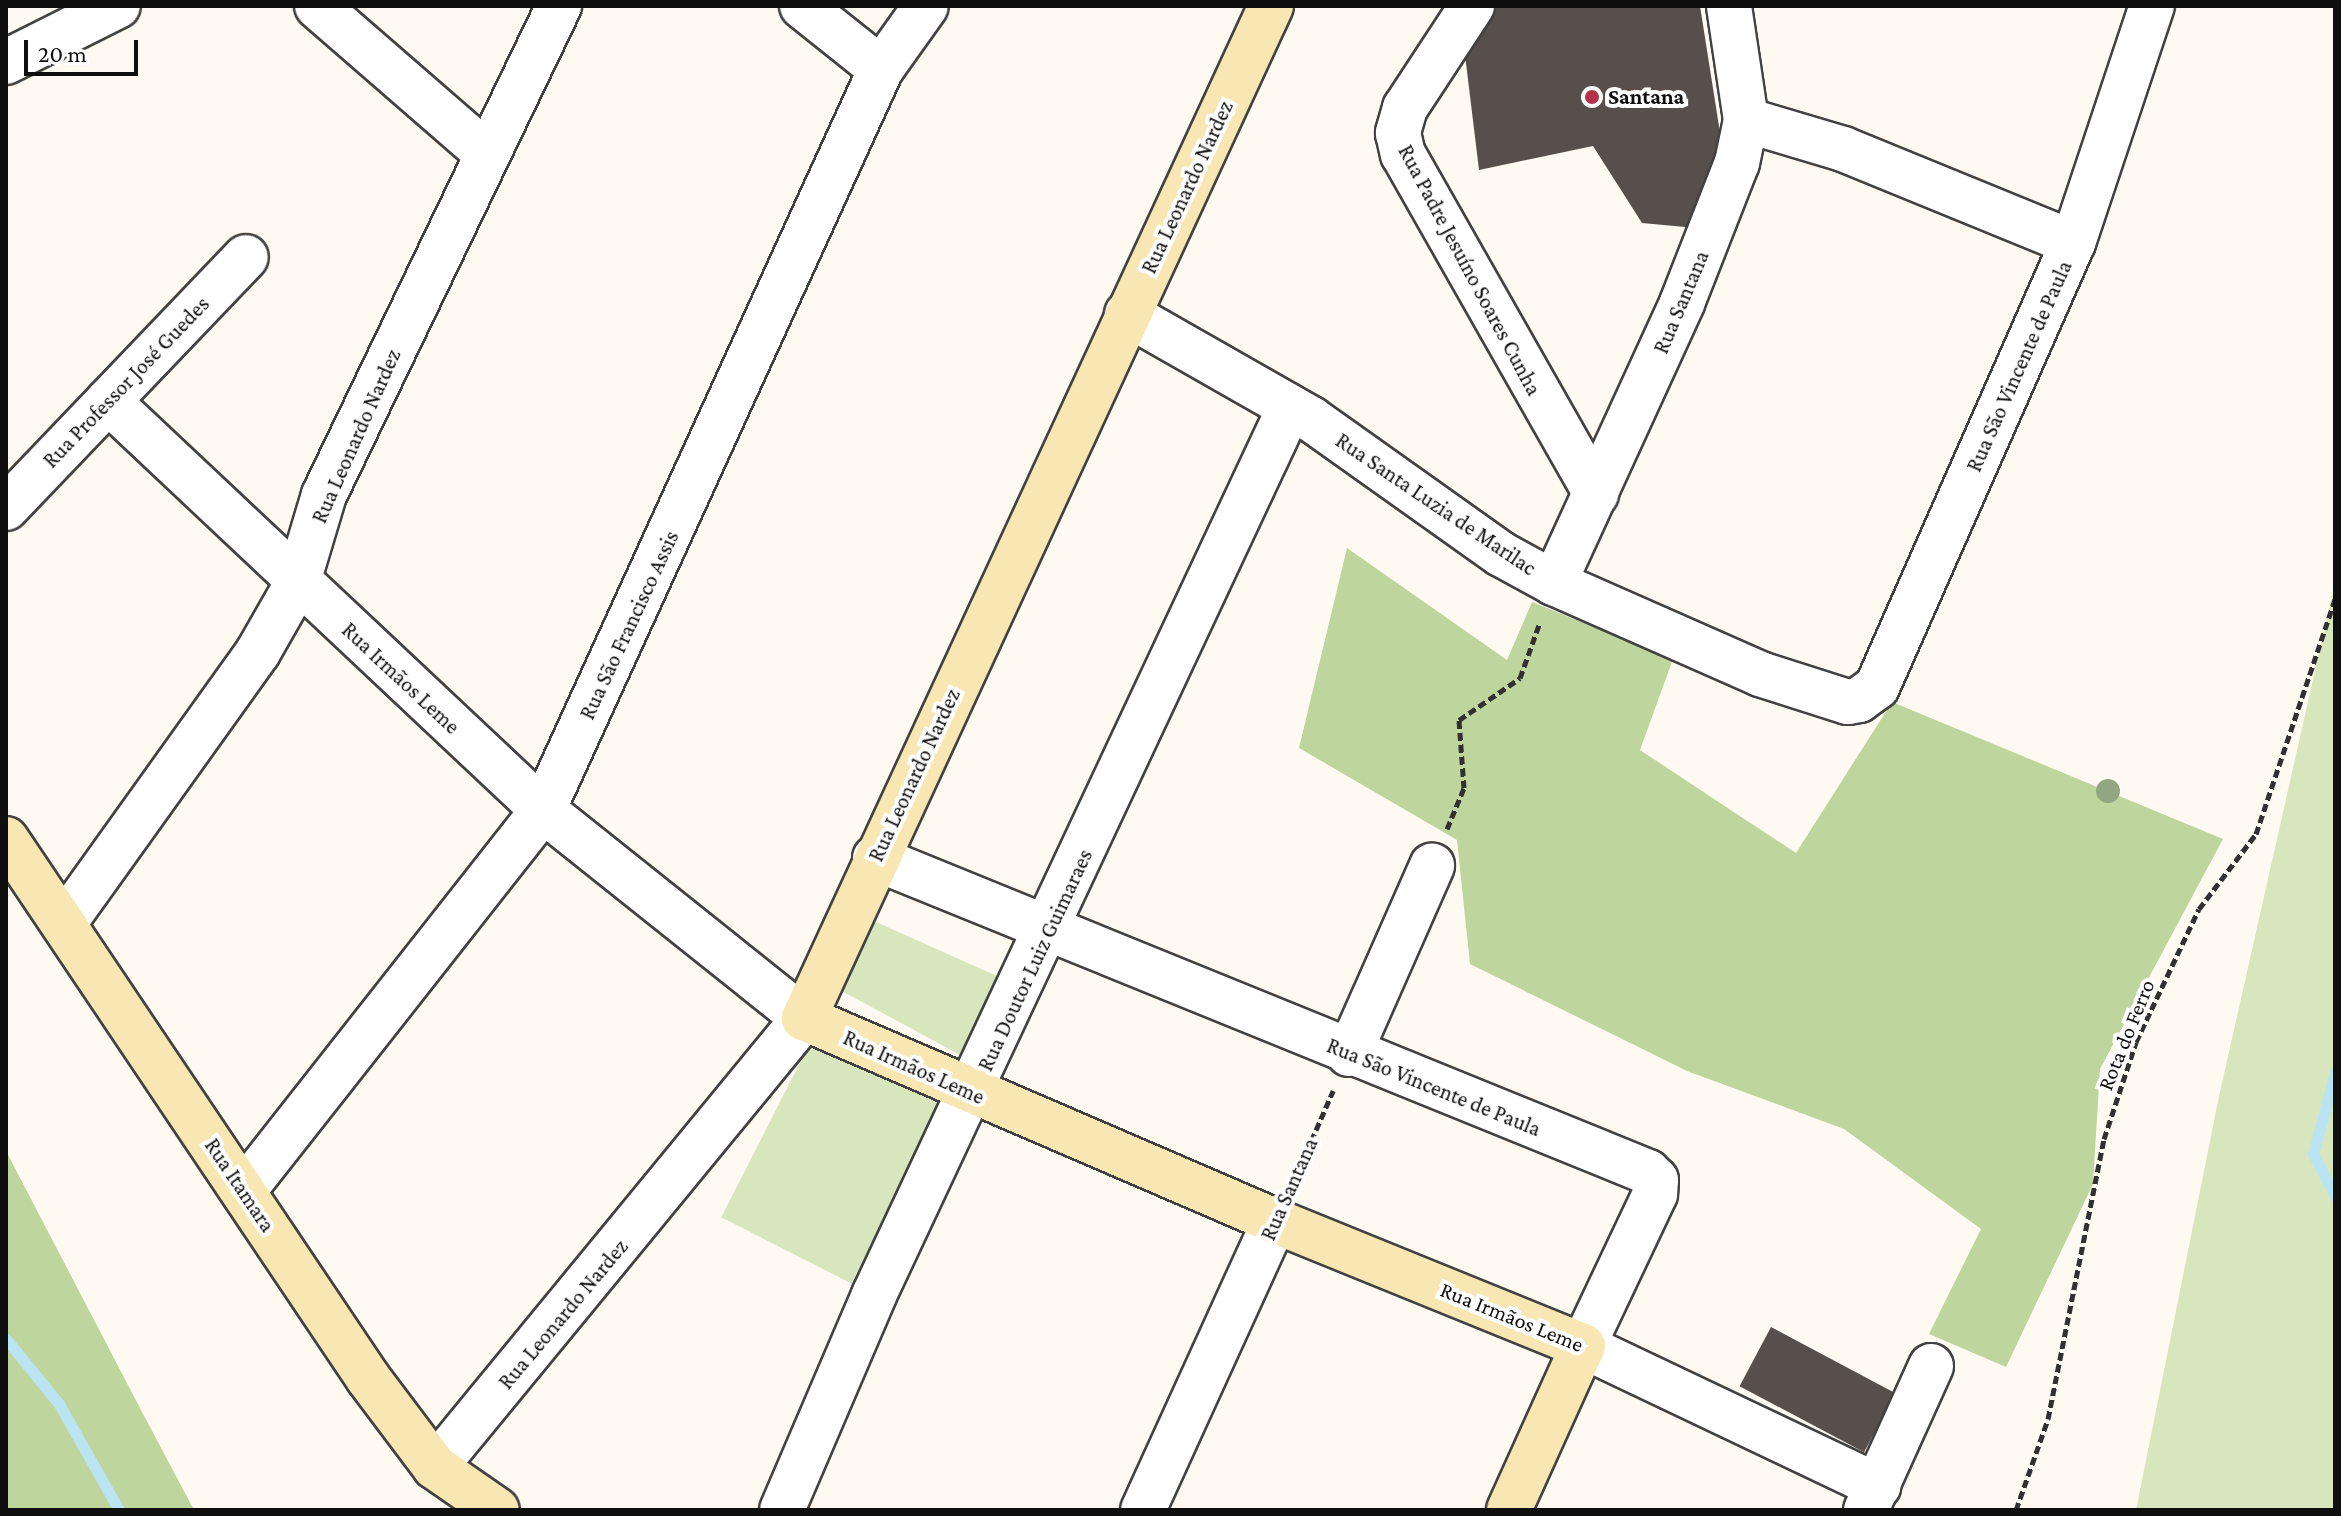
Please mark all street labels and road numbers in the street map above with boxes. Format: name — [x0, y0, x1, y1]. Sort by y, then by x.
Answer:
street label: Rua Leonardo Nardez — [1135, 96, 1239, 278]
street label: Rua Padre Jesuíno Soares Cunha — [1393, 140, 1547, 400]
street label: Rua Santana — [1647, 246, 1715, 358]
street label: Rua São Vincente de Paula — [1960, 256, 2078, 476]
street label: Rua Professor José Guedes — [37, 291, 215, 473]
street label: Rua Leonardo Nardez — [306, 345, 406, 527]
street label: Rua Santa Luzia de Marilac — [1331, 427, 1541, 581]
street label: Rua São Francisco Assis — [574, 526, 684, 724]
street label: Rua Irmãos Leme — [336, 617, 466, 739]
street label: Rua Leonardo Nardez — [862, 684, 966, 866]
street label: Rua Doutor Luiz Guimaraes — [972, 845, 1098, 1075]
street label: Rota do Ferro — [2092, 976, 2160, 1094]
street label: Rua Irmãos Leme — [839, 1024, 989, 1110]
street label: Rua São Vincente de Paula — [1323, 1032, 1545, 1142]
street label: Rua Itamara — [199, 1133, 281, 1237]
street label: Rua Santana — [1255, 1134, 1323, 1244]
street label: Rua Leonardo Nardez — [493, 1234, 633, 1394]
street label: Rua Irmãos Leme — [1437, 1276, 1587, 1358]

